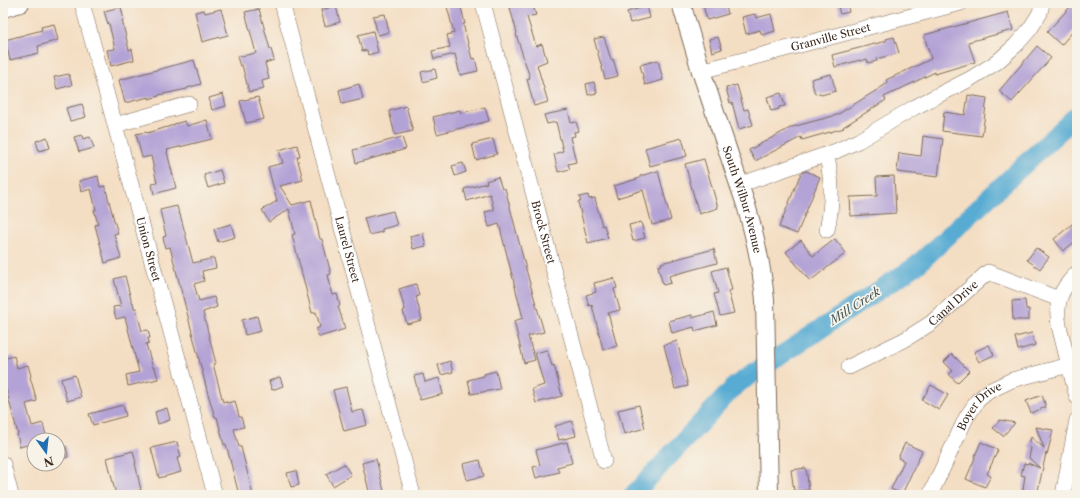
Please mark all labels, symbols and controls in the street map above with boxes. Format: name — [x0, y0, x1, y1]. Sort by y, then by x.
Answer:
street label: Granville Street — [789, 20, 872, 54]
street label: South Wilbur Avenue — [720, 144, 765, 255]
street label: Brock Street — [528, 199, 559, 265]
street label: Union Street — [133, 215, 164, 283]
street label: Laurel Street — [332, 215, 363, 284]
street label: Canal Drive — [926, 277, 981, 329]
water label: Mill Creek — [825, 283, 884, 329]
street label: Boyer Drive — [954, 379, 1004, 433]
north arrow — [26, 432, 66, 472]
text: N — [42, 454, 55, 470]

